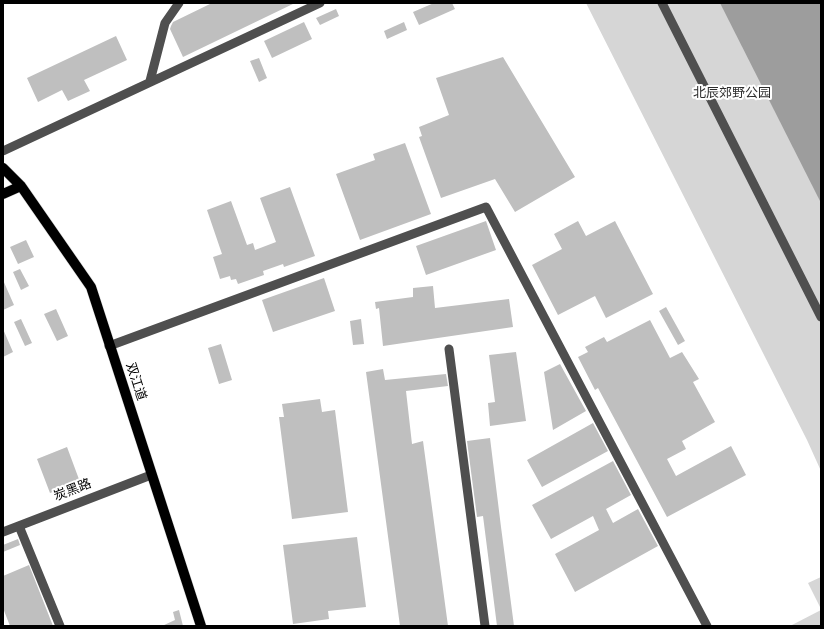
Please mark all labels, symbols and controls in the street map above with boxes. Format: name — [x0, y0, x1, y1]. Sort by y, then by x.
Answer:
park label: 北辰郊野公园 — [693, 86, 771, 102]
street label: 双江道 — [122, 361, 148, 403]
street label: 炭黑路 — [52, 477, 94, 505]

